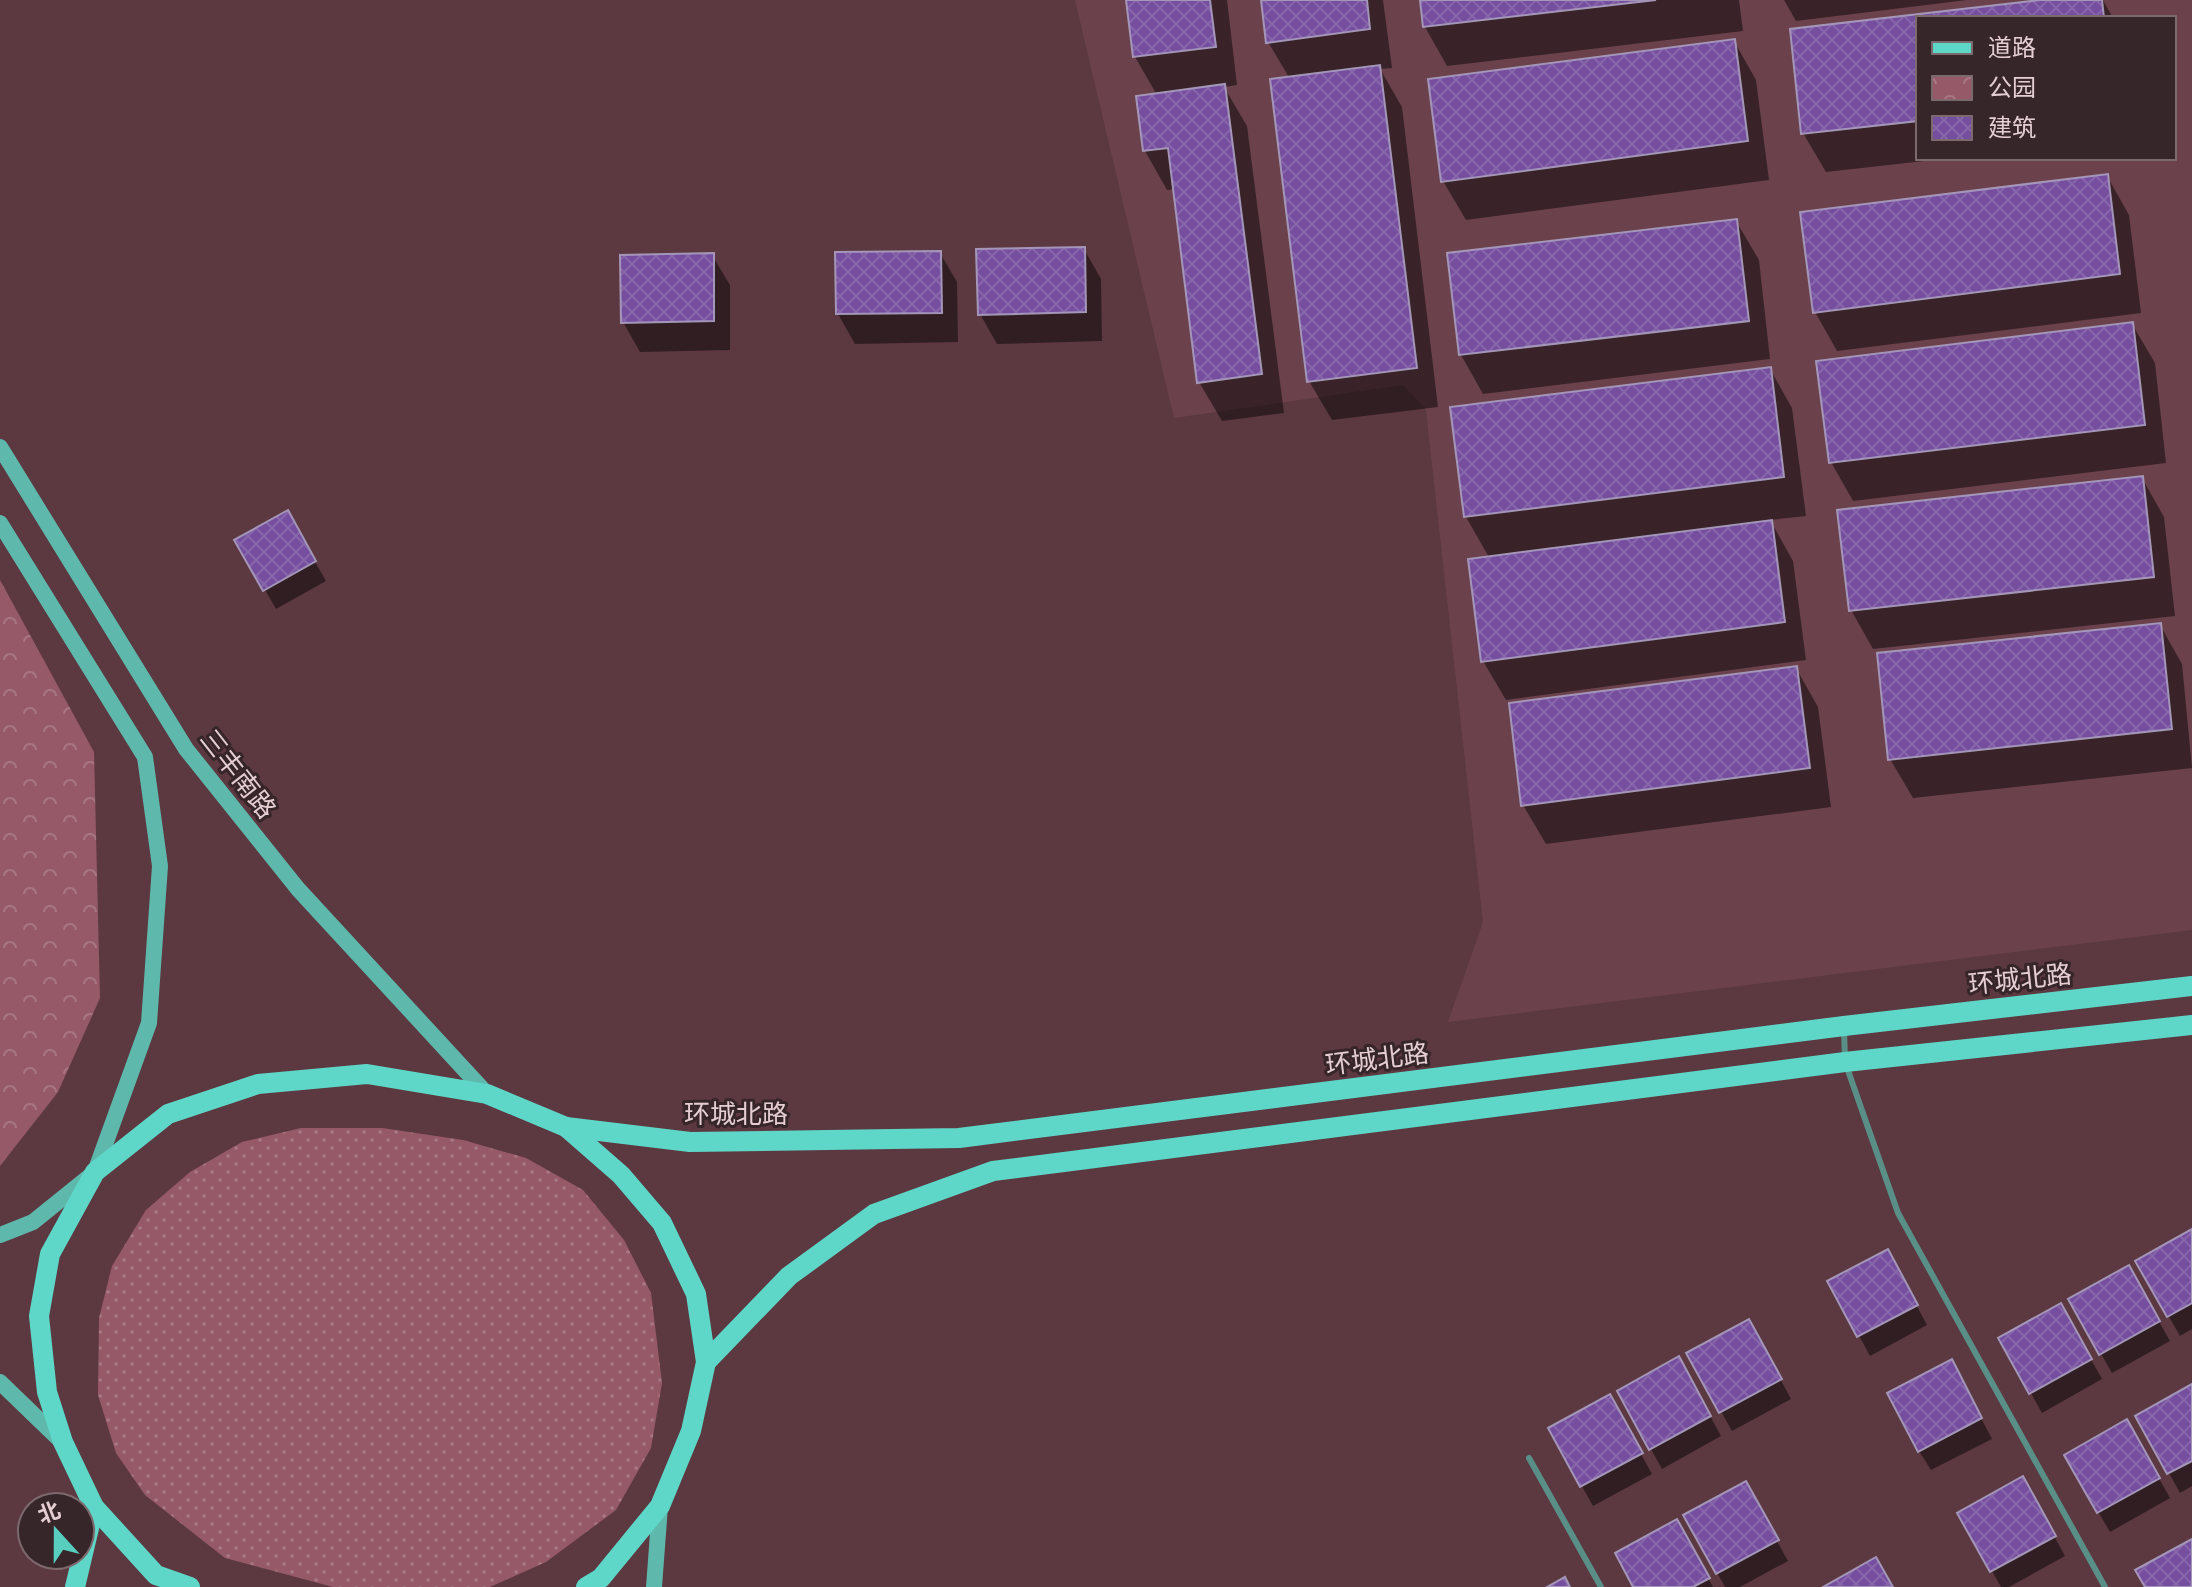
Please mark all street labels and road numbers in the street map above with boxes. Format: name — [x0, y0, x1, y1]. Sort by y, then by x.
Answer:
street label: 三丰南路 — [192, 722, 284, 826]
street label: 环城北路 — [1966, 956, 2074, 1002]
street label: 环城北路 — [1323, 1035, 1431, 1083]
street label: 环城北路 — [684, 1096, 788, 1132]

